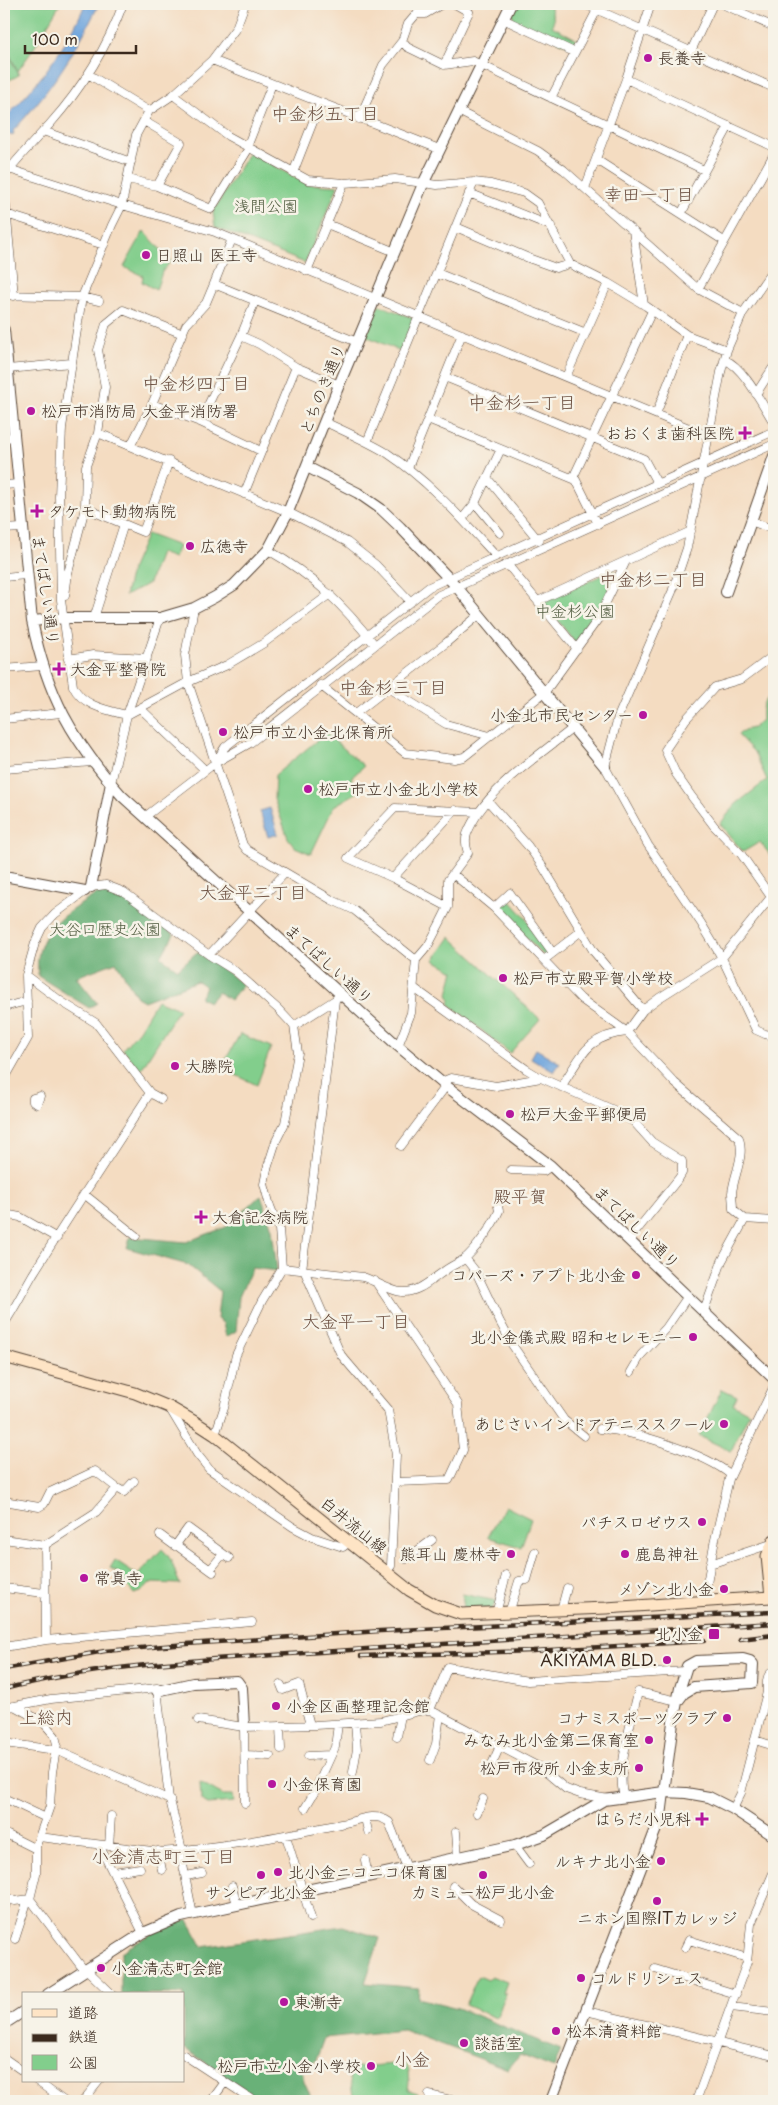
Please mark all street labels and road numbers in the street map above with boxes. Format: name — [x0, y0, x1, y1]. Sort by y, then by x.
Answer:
street label: とちのき通り — [292, 340, 350, 438]
street label: まてばしい通り — [27, 533, 67, 647]
street label: まてばしい通り — [280, 917, 379, 1010]
street label: まてばしい通り — [589, 1179, 686, 1274]
street label: 白井流山線 — [316, 1490, 393, 1559]

